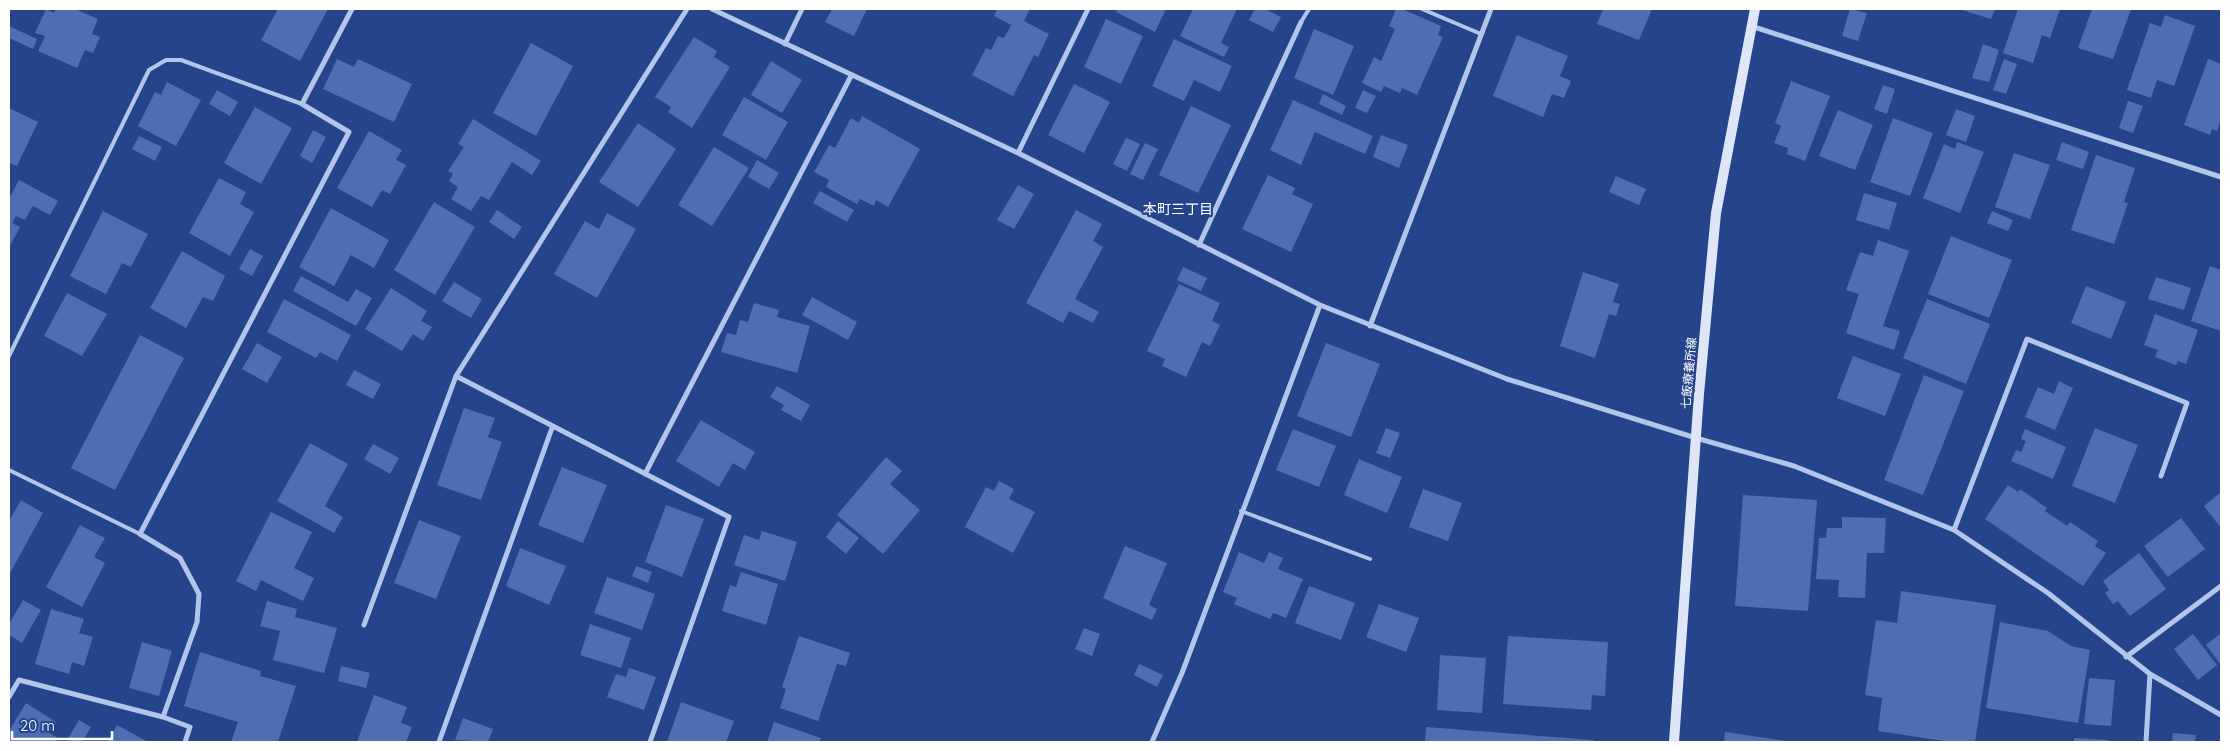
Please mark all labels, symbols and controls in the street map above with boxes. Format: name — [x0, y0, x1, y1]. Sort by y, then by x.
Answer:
district label: 本町三丁目 — [1143, 200, 1213, 218]
street label: 七飯療養所線 — [1678, 336, 1699, 409]
scale bar — [12, 708, 112, 740]
text: 20 m — [20, 716, 55, 735]

